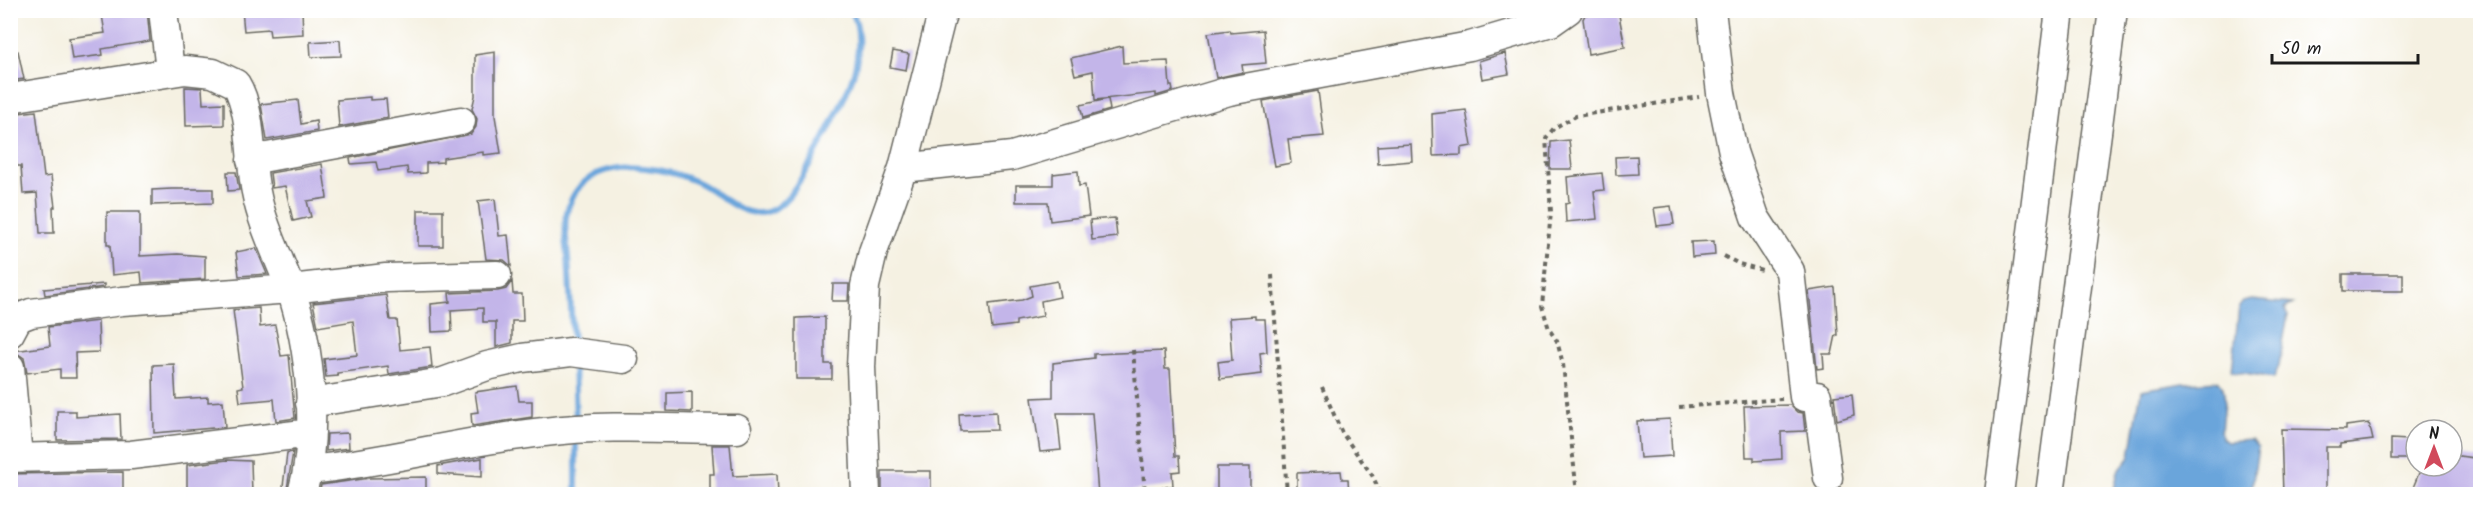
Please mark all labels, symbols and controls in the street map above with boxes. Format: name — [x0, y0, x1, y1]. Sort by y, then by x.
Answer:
scale bar — [2272, 27, 2418, 65]
text: 50 m — [2281, 35, 2321, 64]
north arrow — [2404, 418, 2464, 478]
text: N — [2429, 422, 2439, 447]

